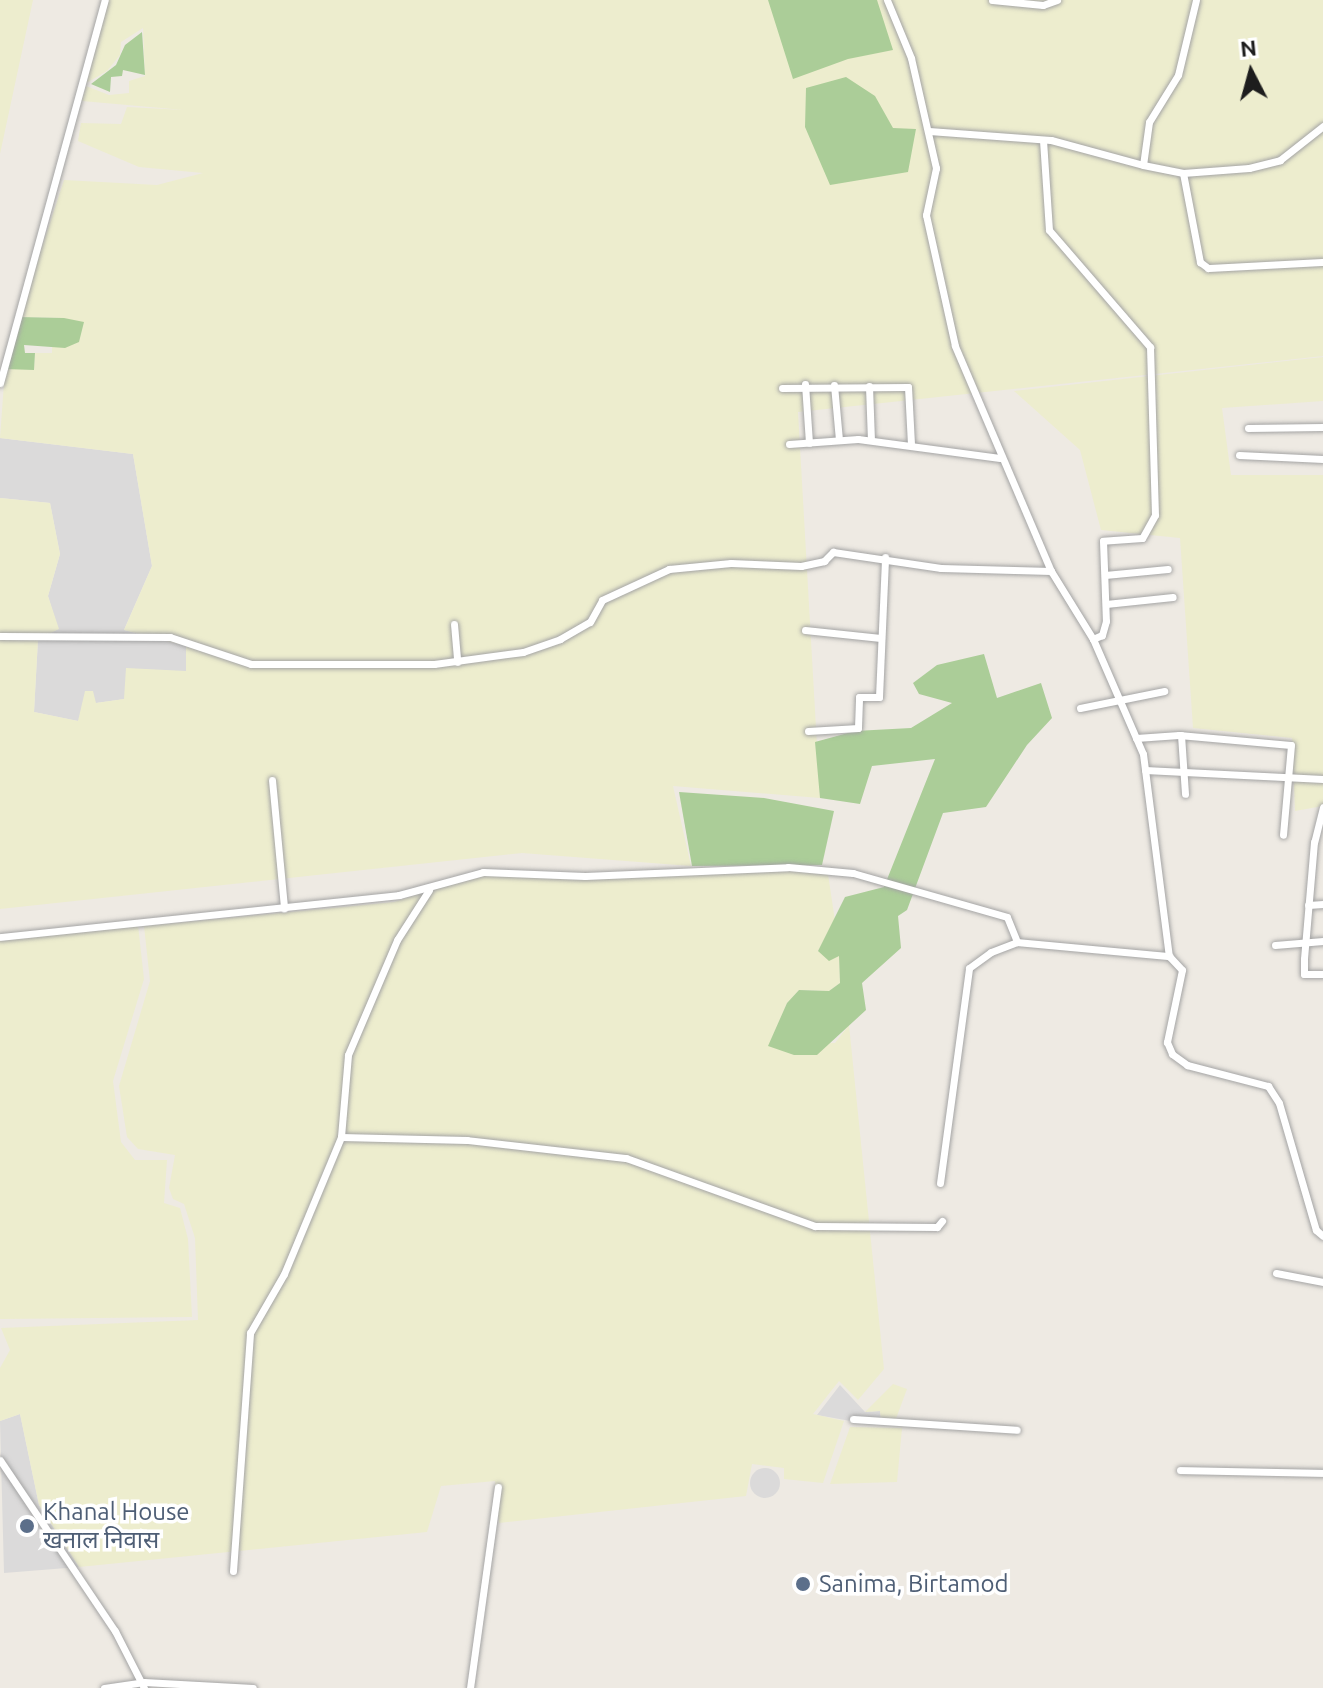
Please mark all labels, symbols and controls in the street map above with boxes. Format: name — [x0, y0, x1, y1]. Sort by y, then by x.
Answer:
north arrow — [1211, 32, 1291, 112]
text: N — [1239, 34, 1258, 61]
place label: Khanal House खनाल निवास — [43, 1498, 190, 1554]
marker: Khanal House खनाल निवास — [18, 1517, 36, 1535]
place label: Sanima, Birtamod — [819, 1570, 1009, 1598]
marker: Sanima, Birtamod — [794, 1575, 812, 1593]

